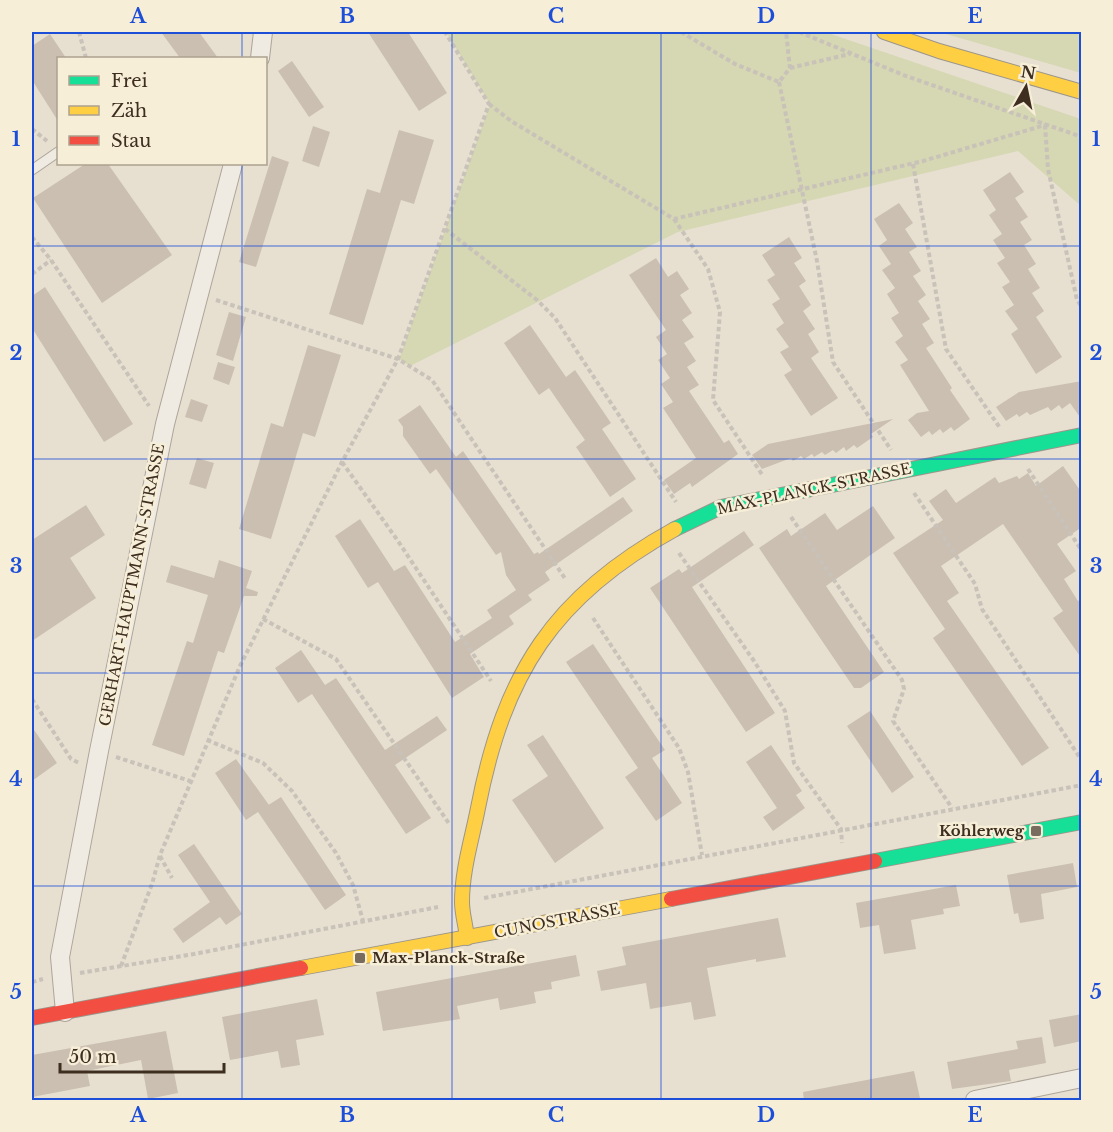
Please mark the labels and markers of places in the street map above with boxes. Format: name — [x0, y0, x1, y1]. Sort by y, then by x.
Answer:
place label: Köhlerweg — [939, 821, 1025, 840]
marker: Köhlerweg — [1029, 824, 1043, 838]
place label: Max-Planck-Straße — [372, 948, 525, 967]
marker: Max-Planck-Straße — [353, 951, 367, 965]

